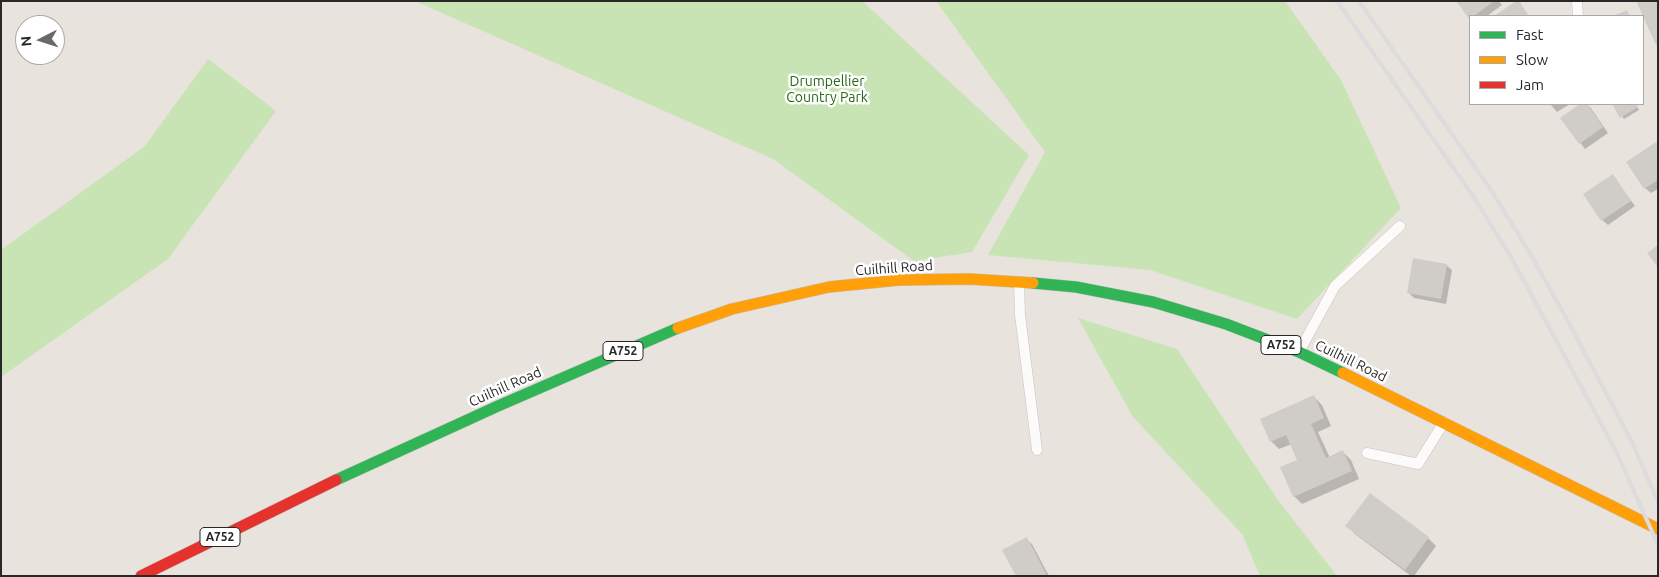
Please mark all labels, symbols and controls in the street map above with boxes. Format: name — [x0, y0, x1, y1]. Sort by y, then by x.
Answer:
north arrow — [15, 15, 65, 65]
legend — [1469, 15, 1644, 105]
text: Fast — [1516, 26, 1543, 43]
text: N — [18, 35, 34, 47]
text: Slow — [1516, 51, 1548, 68]
park label: Drumpellier Country Park — [786, 73, 868, 105]
text: Jam — [1516, 76, 1544, 93]
street label: Cuilhill Road — [855, 257, 933, 279]
road number: A752 — [1261, 336, 1301, 354]
street label: Cuilhill Road — [1312, 336, 1390, 386]
road number: A752 — [603, 342, 643, 361]
street label: Cuilhill Road — [466, 364, 544, 410]
road number: A752 — [200, 528, 240, 546]

